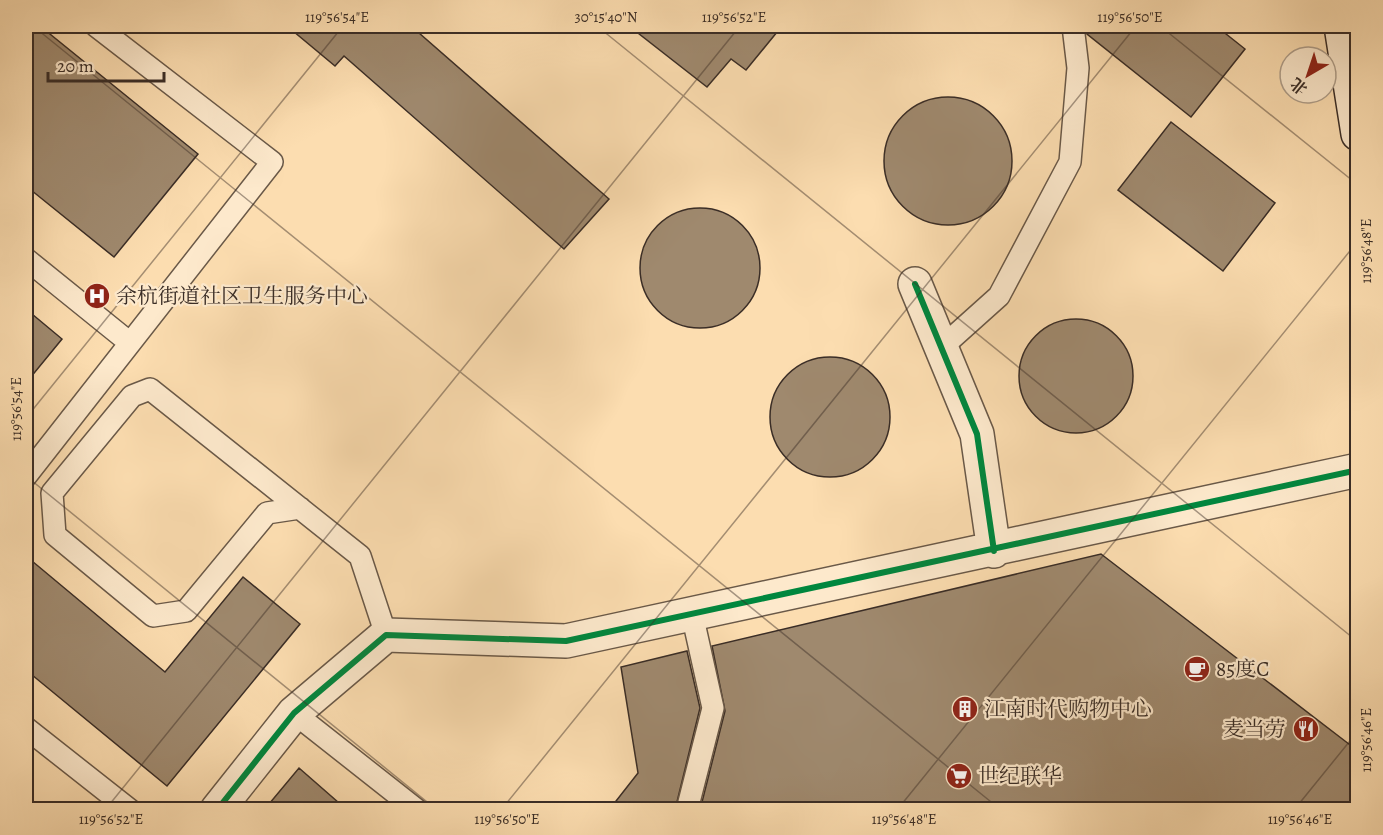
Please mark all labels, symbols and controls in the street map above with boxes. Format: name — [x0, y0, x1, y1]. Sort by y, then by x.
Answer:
text: 119°56'54"E — [305, 7, 369, 27]
text: 30°15'40"N — [574, 7, 638, 27]
text: 119°56'52"E — [702, 7, 766, 27]
text: 119°56'50"E — [1097, 7, 1163, 27]
scale bar — [48, 45, 164, 83]
north arrow — [1278, 45, 1338, 105]
text: 20 m — [57, 54, 94, 78]
text: 北 — [1286, 72, 1312, 99]
text: 119°56'48"E — [1356, 218, 1376, 284]
hospital icon: 余杭街道社区卫生服务中心 — [82, 281, 112, 311]
place label: 余杭街道社区卫生服务中心 — [116, 282, 368, 310]
text: 119°56'54"E — [6, 377, 26, 441]
cafe icon: 85度C — [1182, 654, 1212, 684]
place label: 85度C — [1216, 655, 1269, 683]
building icon: 江南时代购物中心 — [950, 694, 980, 724]
place label: 江南时代购物中心 — [984, 695, 1152, 723]
text: 119°56'46"E — [1356, 708, 1376, 772]
restaurant icon: 麦当劳 — [1291, 714, 1321, 744]
place label: 麦当劳 — [1223, 715, 1286, 743]
supermarket icon: 世纪联华 — [944, 761, 974, 791]
place label: 世纪联华 — [978, 762, 1062, 790]
text: 119°56'52"E — [79, 809, 143, 829]
text: 119°56'50"E — [474, 809, 540, 829]
text: 119°56'48"E — [871, 809, 937, 829]
text: 119°56'46"E — [1268, 809, 1332, 829]

